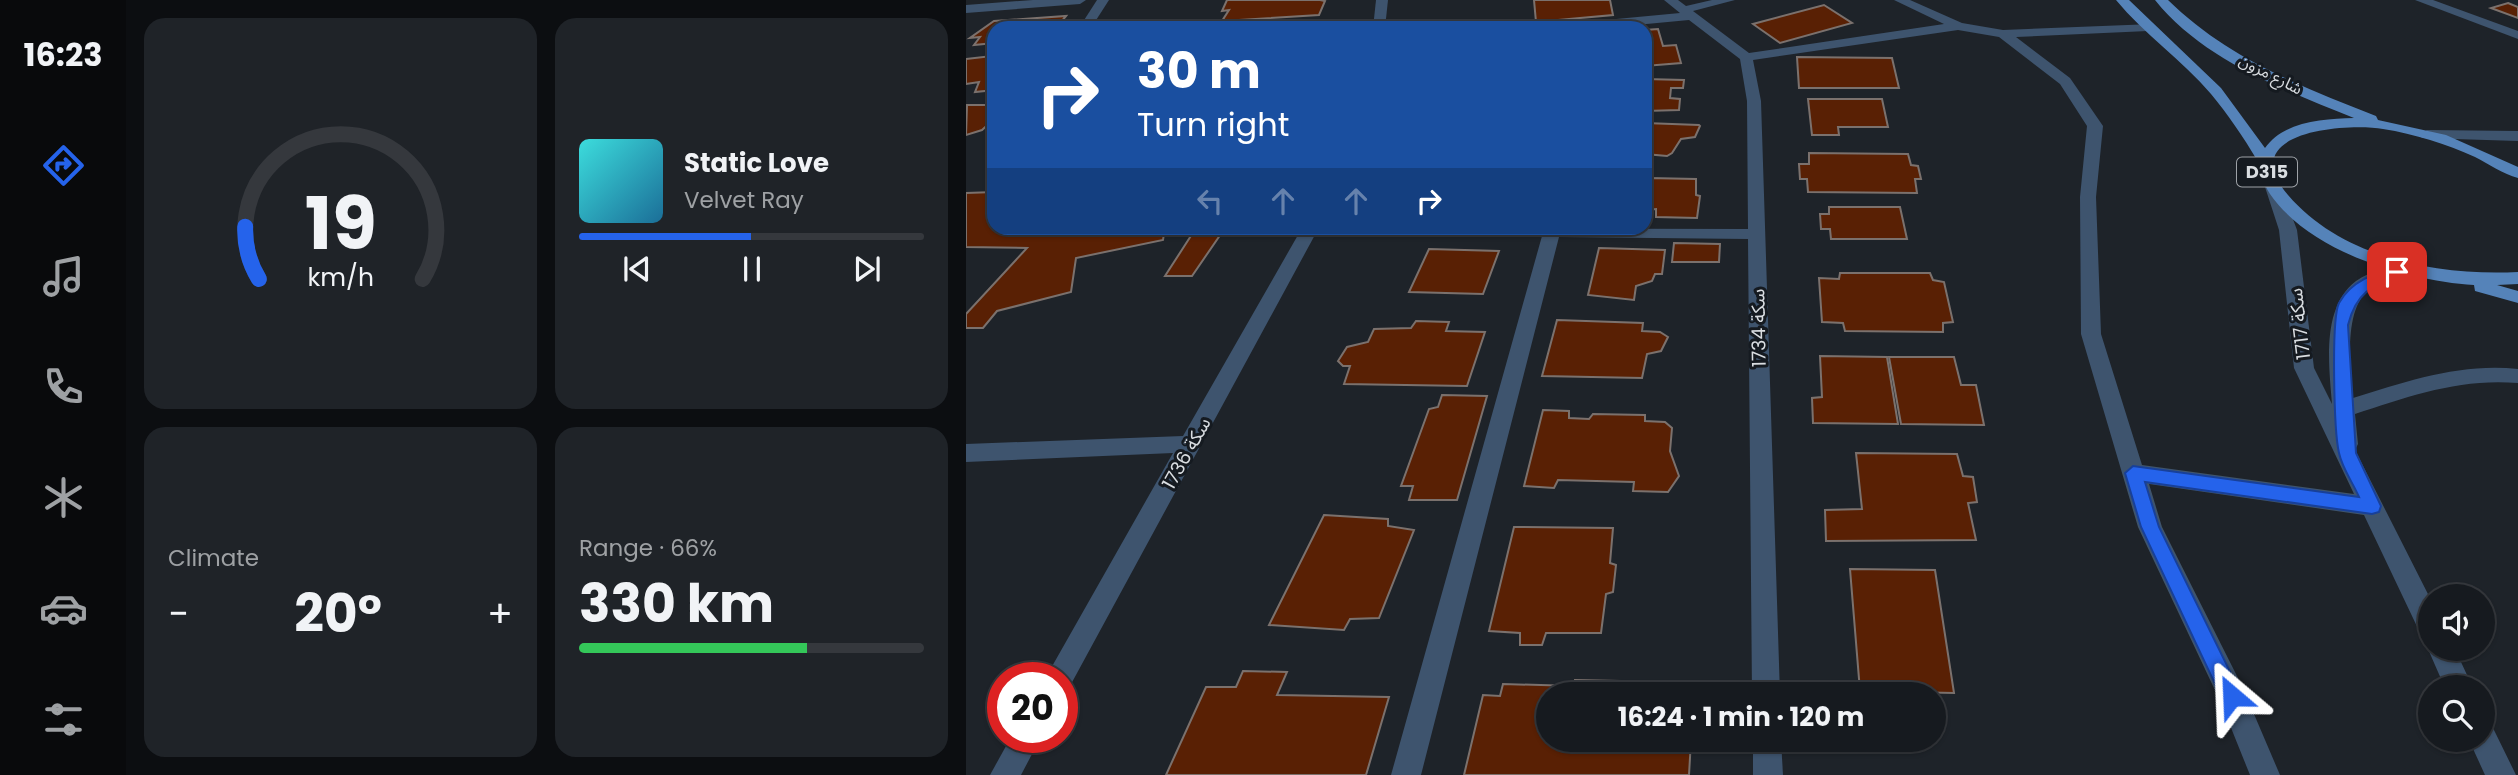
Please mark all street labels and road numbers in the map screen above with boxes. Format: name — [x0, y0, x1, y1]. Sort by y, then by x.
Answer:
street label: شارع مزون — [2235, 49, 2306, 101]
road number: D315 — [2237, 158, 2297, 187]
street label: سكة 1717 — [2282, 287, 2317, 361]
street label: سكة 1734 — [1744, 289, 1773, 367]
street label: سكة 1736 — [1156, 412, 1217, 494]

